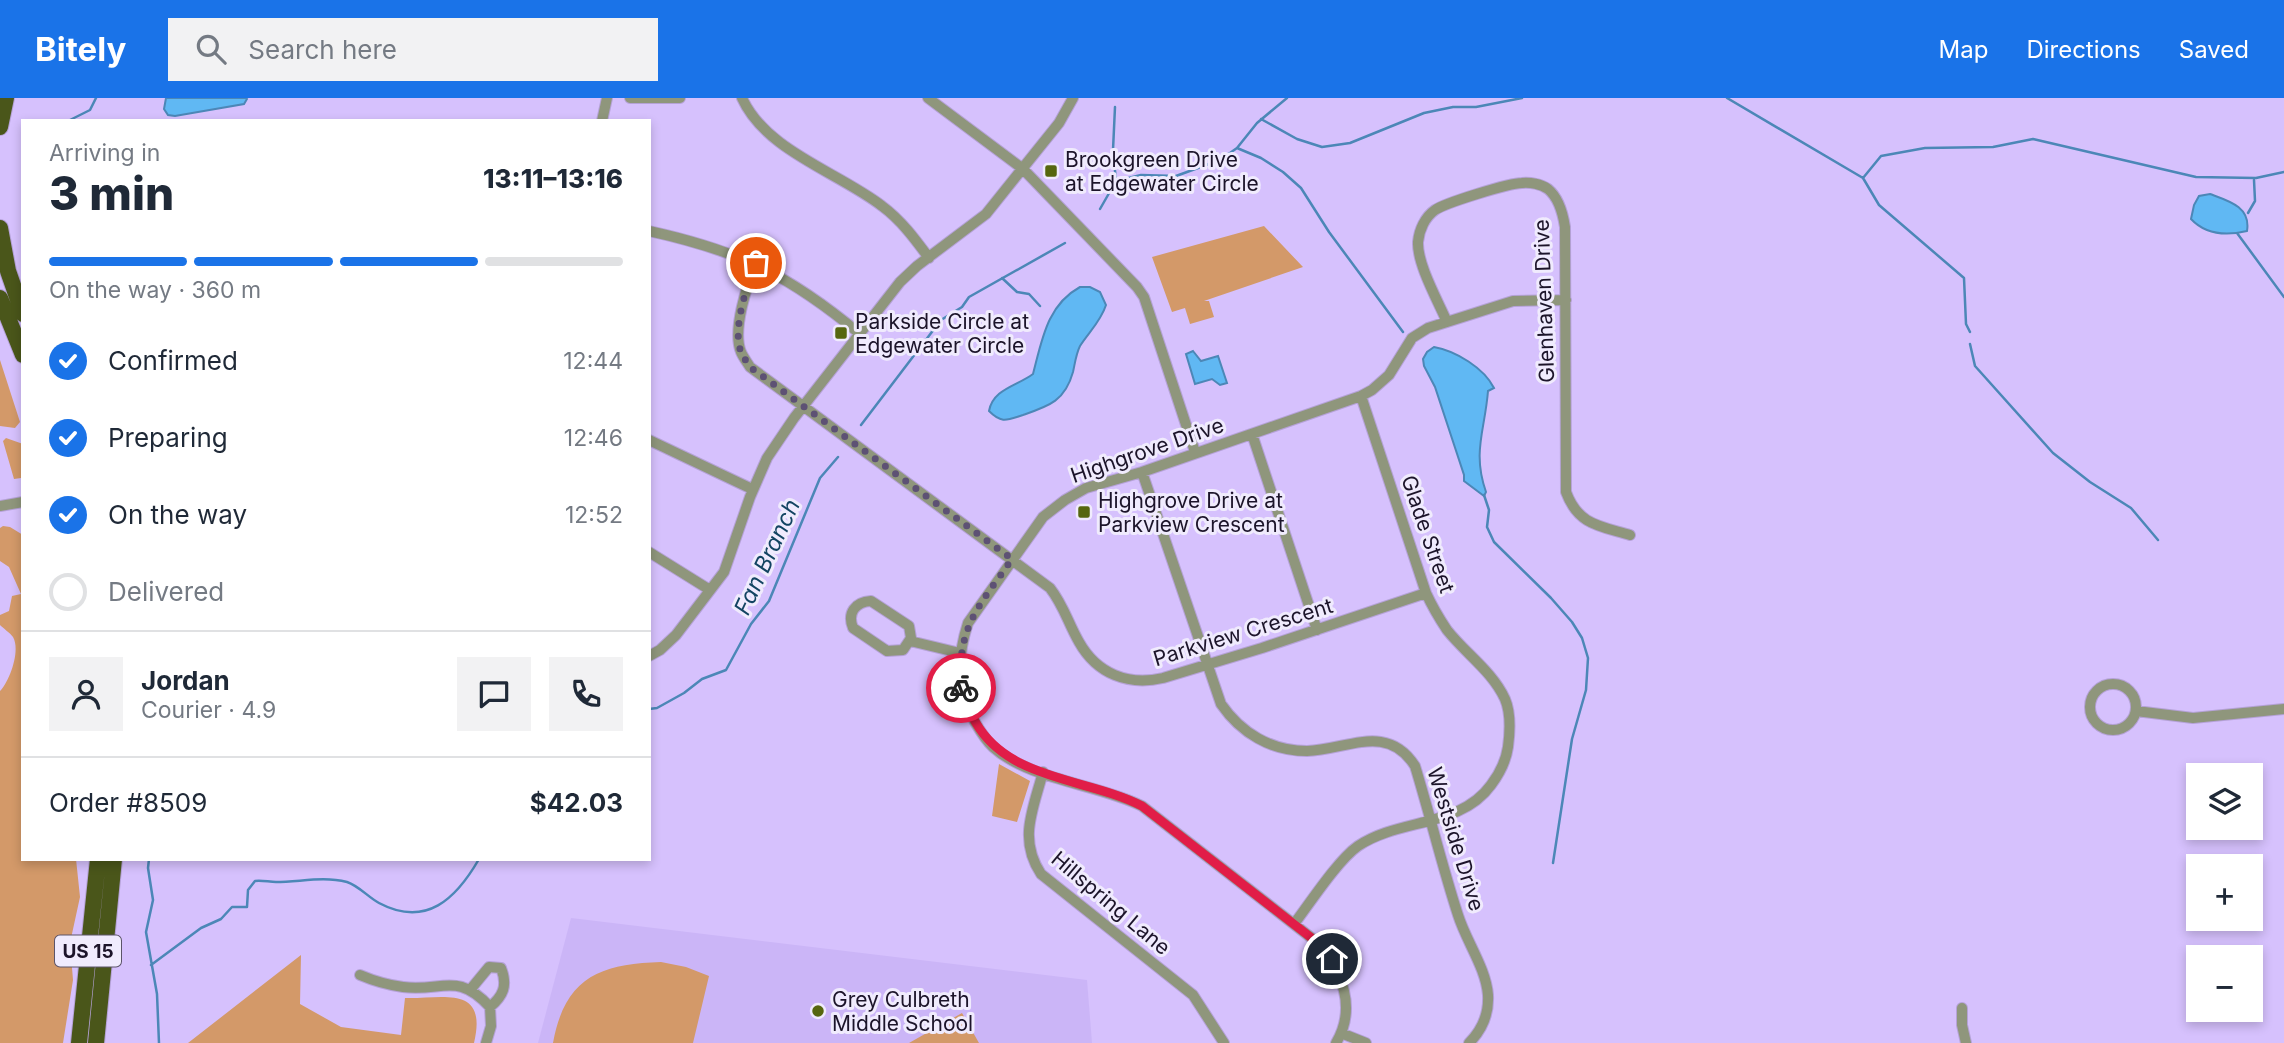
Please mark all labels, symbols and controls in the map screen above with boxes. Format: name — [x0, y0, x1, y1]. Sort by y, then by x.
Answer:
search box — [168, 18, 658, 81]
text: Bitely — [35, 29, 126, 69]
icon: search — [192, 30, 230, 68]
text: Search here — [248, 34, 397, 65]
text: Map — [1939, 35, 1988, 64]
text: Directions — [2026, 35, 2141, 64]
text: Saved — [2179, 35, 2249, 64]
text: Arriving in — [49, 139, 160, 167]
place label: Brookgreen Drive at Edgewater Circle — [1065, 147, 1259, 196]
text: 13:11–13:16 — [483, 163, 623, 194]
marker: Brookgreen Drive at Edgewater Circle — [1043, 163, 1059, 179]
text: 3 min — [49, 165, 174, 221]
street label: Glenhaven Drive — [1529, 219, 1559, 383]
pin — [726, 233, 786, 293]
icon: bag — [737, 244, 775, 282]
text: On the way · 360 m — [49, 276, 261, 304]
place label: Parkside Circle at Edgewater Circle — [855, 309, 1029, 358]
marker: Parkside Circle at Edgewater Circle — [833, 325, 849, 341]
icon: check — [49, 342, 87, 380]
text: Confirmed — [108, 345, 238, 376]
text: 12:44 — [563, 347, 623, 375]
street label: Highgrove Drive — [1067, 412, 1227, 488]
icon: check — [49, 419, 87, 457]
text: Preparing — [108, 422, 228, 453]
text: 12:46 — [564, 424, 623, 452]
street label: Glade Street — [1396, 472, 1460, 596]
place label: Highgrove Drive at Parkview Crescent — [1098, 488, 1285, 537]
water label: Fan Branch — [728, 495, 806, 619]
icon: check — [49, 496, 87, 534]
text: On the way — [108, 499, 247, 530]
text: 12:52 — [565, 501, 623, 529]
marker: Highgrove Drive at Parkview Crescent — [1076, 504, 1092, 520]
text: Delivered — [108, 576, 224, 607]
street label: Parkview Crescent — [1150, 593, 1336, 671]
courier — [926, 653, 996, 723]
button: person — [49, 657, 123, 731]
button: chat — [457, 657, 531, 731]
button: phone — [549, 657, 623, 731]
text: Jordan — [141, 665, 230, 696]
icon: bike — [942, 669, 980, 707]
text: Courier · 4.9 — [141, 696, 276, 724]
map controls — [2186, 763, 2263, 1022]
button: layers — [2186, 763, 2263, 840]
street label: Westside Drive — [1422, 764, 1490, 914]
text: Order #8509 — [49, 787, 207, 818]
text: $42.03 — [530, 787, 623, 818]
street label: Hillspring Lane — [1046, 846, 1176, 960]
button: + — [2186, 854, 2263, 931]
pin — [1302, 929, 1362, 989]
road number: US 15 — [55, 936, 121, 966]
icon: home — [1313, 940, 1351, 978]
button: − — [2186, 945, 2263, 1022]
place label: Grey Culbreth Middle School — [832, 987, 973, 1036]
marker: Grey Culbreth Middle School — [810, 1003, 826, 1019]

